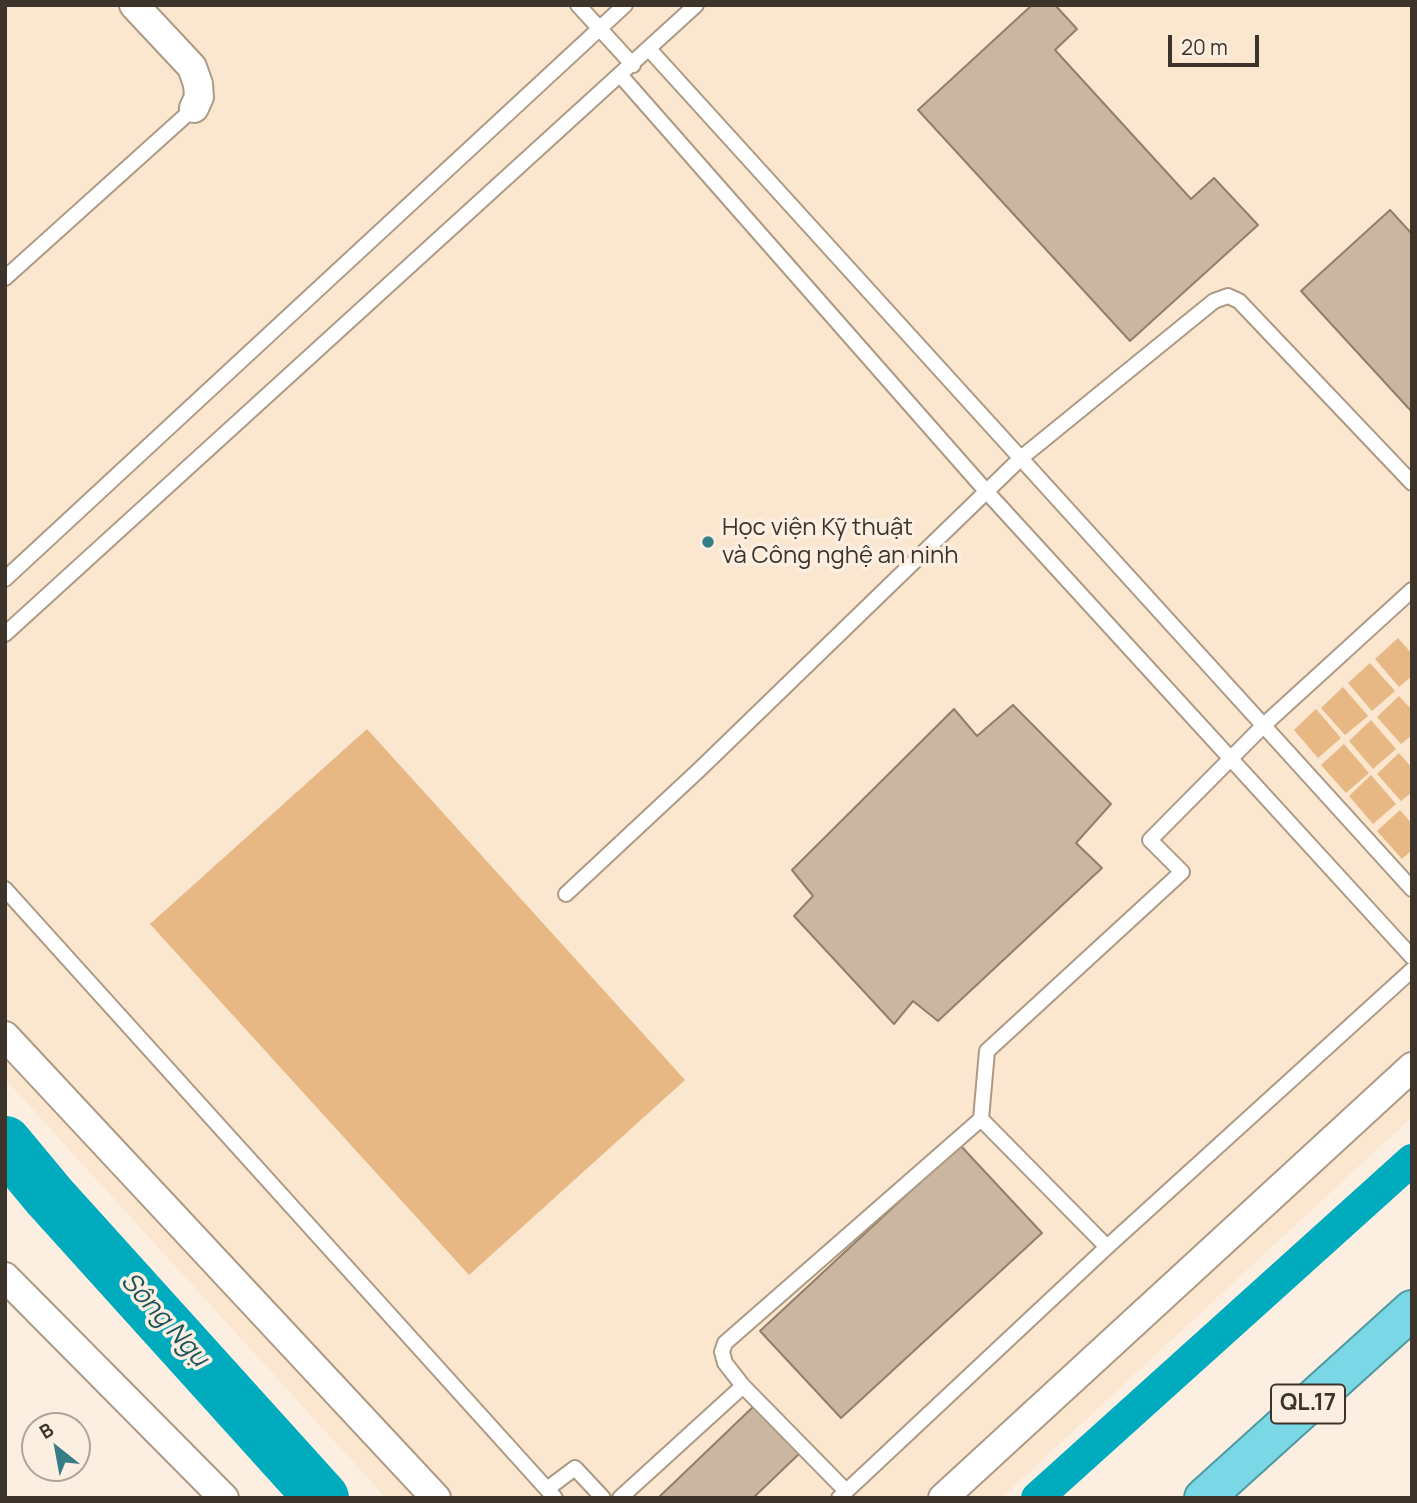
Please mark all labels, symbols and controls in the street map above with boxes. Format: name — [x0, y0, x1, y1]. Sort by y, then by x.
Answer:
scale bar — [1172, 21, 1263, 65]
text: 20 m — [1181, 33, 1228, 61]
place label: Học viện Kỹ thuật và Công nghệ an ninh — [722, 514, 959, 570]
marker: Học viện Kỹ thuật và Công nghệ an ninh — [700, 534, 716, 550]
water label: Sông Ngụ — [114, 1266, 214, 1374]
road number: QL.17 — [1271, 1385, 1345, 1424]
north arrow — [21, 1412, 91, 1482]
text: B — [34, 1416, 58, 1445]

